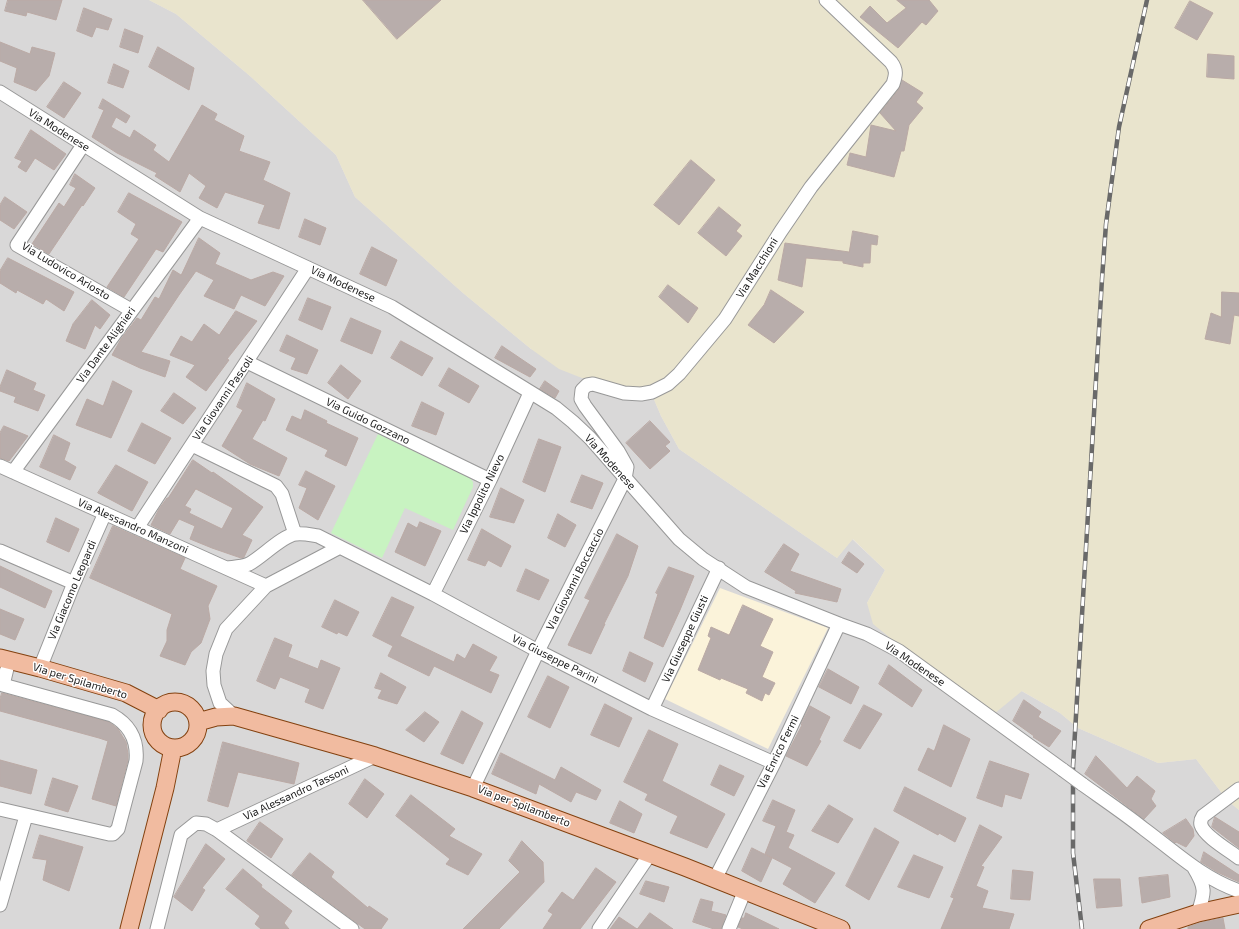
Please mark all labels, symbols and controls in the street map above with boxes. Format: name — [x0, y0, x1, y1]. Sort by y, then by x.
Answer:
street label: Via Modenese — [26, 106, 92, 154]
street label: Via Macchioni — [733, 235, 781, 301]
street label: Via Ludovico Ariosto — [19, 239, 113, 303]
street label: Via Modenese — [309, 263, 377, 305]
street label: Via Dante Alighieri — [74, 304, 138, 386]
street label: Via Giovanni Pascoli — [190, 353, 256, 443]
street label: Via Guido Gozzano — [324, 395, 412, 447]
street label: Via Modenese — [582, 432, 638, 492]
street label: Via Ippolito Nievo — [457, 452, 507, 536]
street label: Via Alessandro Manzoni — [76, 496, 190, 556]
street label: Via Giovanni Boccaccio — [543, 526, 607, 632]
street label: Via Giacomo Leopardi — [45, 538, 99, 642]
street label: Via Giuseppe Giusti — [659, 593, 711, 685]
street label: Via Giuseppe Parini — [510, 632, 600, 686]
street label: Via Modenese — [882, 639, 948, 689]
street label: Via per Spilamberto — [31, 660, 129, 702]
street label: Via Enrico Fermi — [755, 713, 801, 791]
street label: Via Alessandro Tassoni — [241, 763, 351, 823]
street label: Via per Spilamberto — [476, 782, 572, 830]

